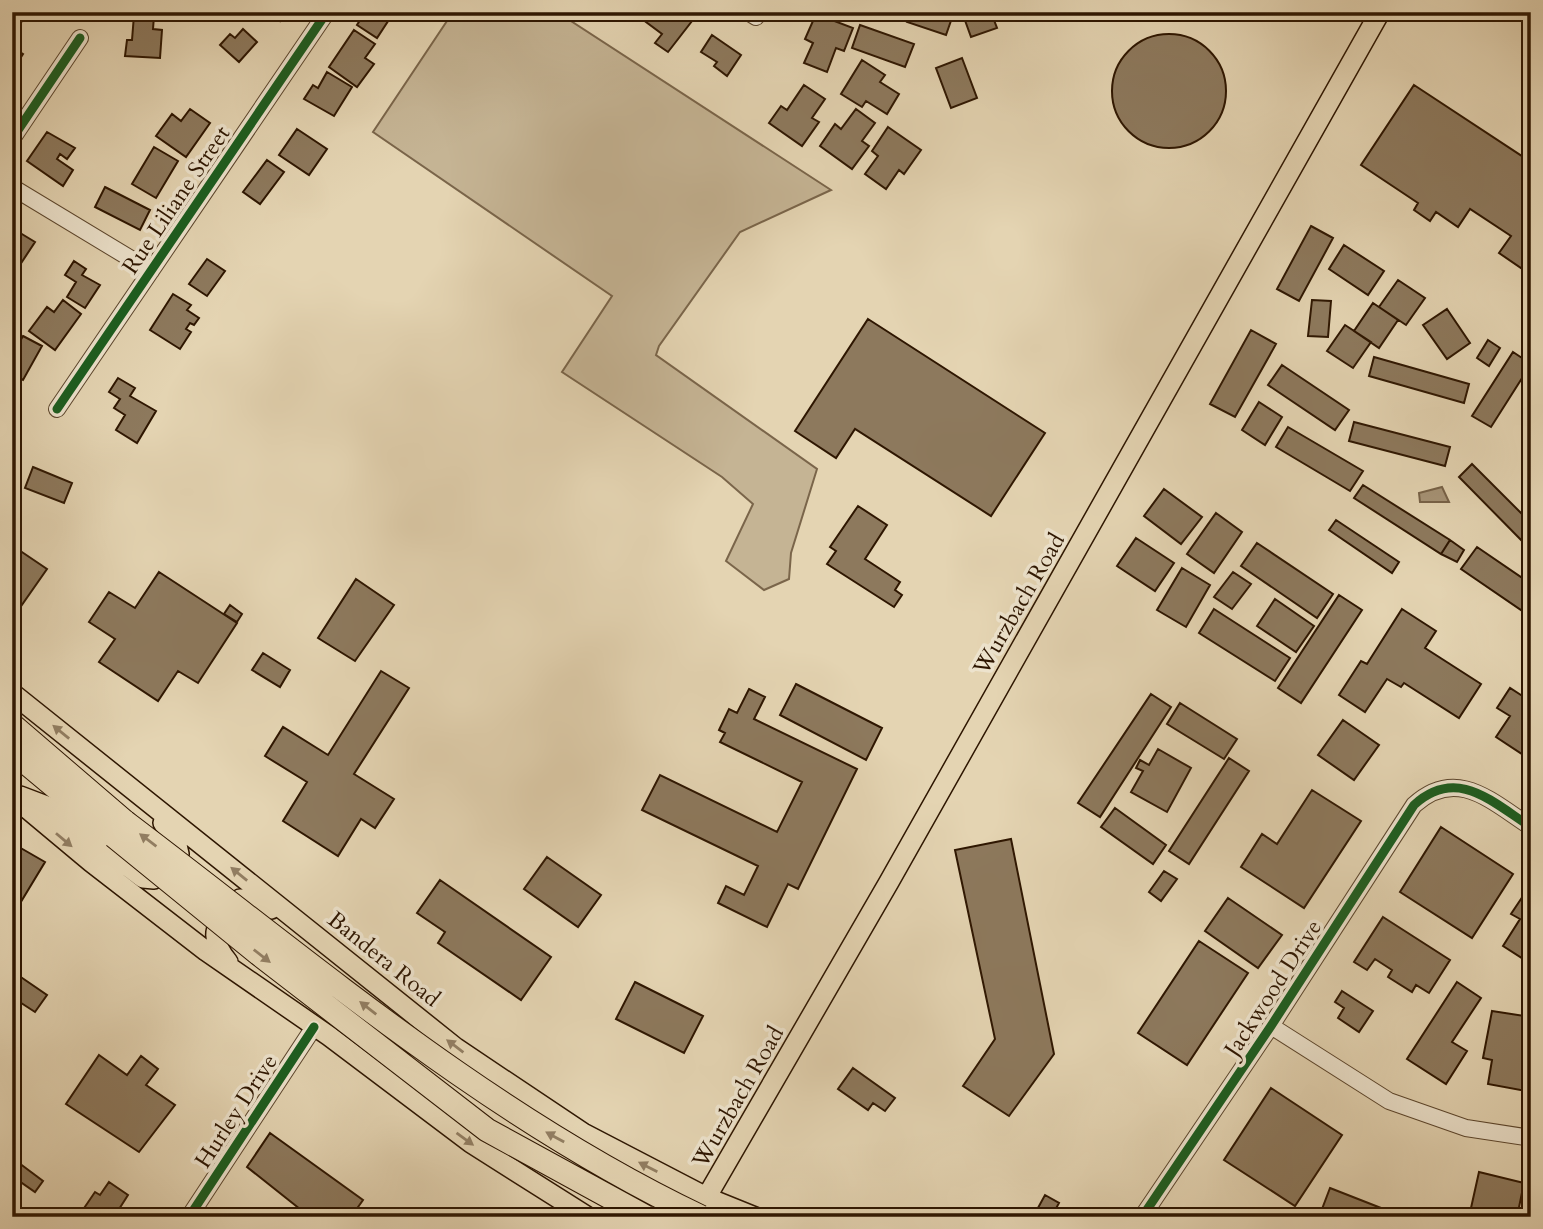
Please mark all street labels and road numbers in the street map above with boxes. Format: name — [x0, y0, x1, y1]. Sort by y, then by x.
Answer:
street label: Rue Liliane Street — [115, 120, 237, 280]
street label: Wurzbach Road — [965, 527, 1073, 681]
street label: Bandera Road — [321, 904, 447, 1014]
street label: Jackwood Drive — [1215, 913, 1329, 1065]
street label: Wurzbach Road — [684, 1020, 792, 1174]
street label: Hurley Drive — [187, 1048, 285, 1174]

